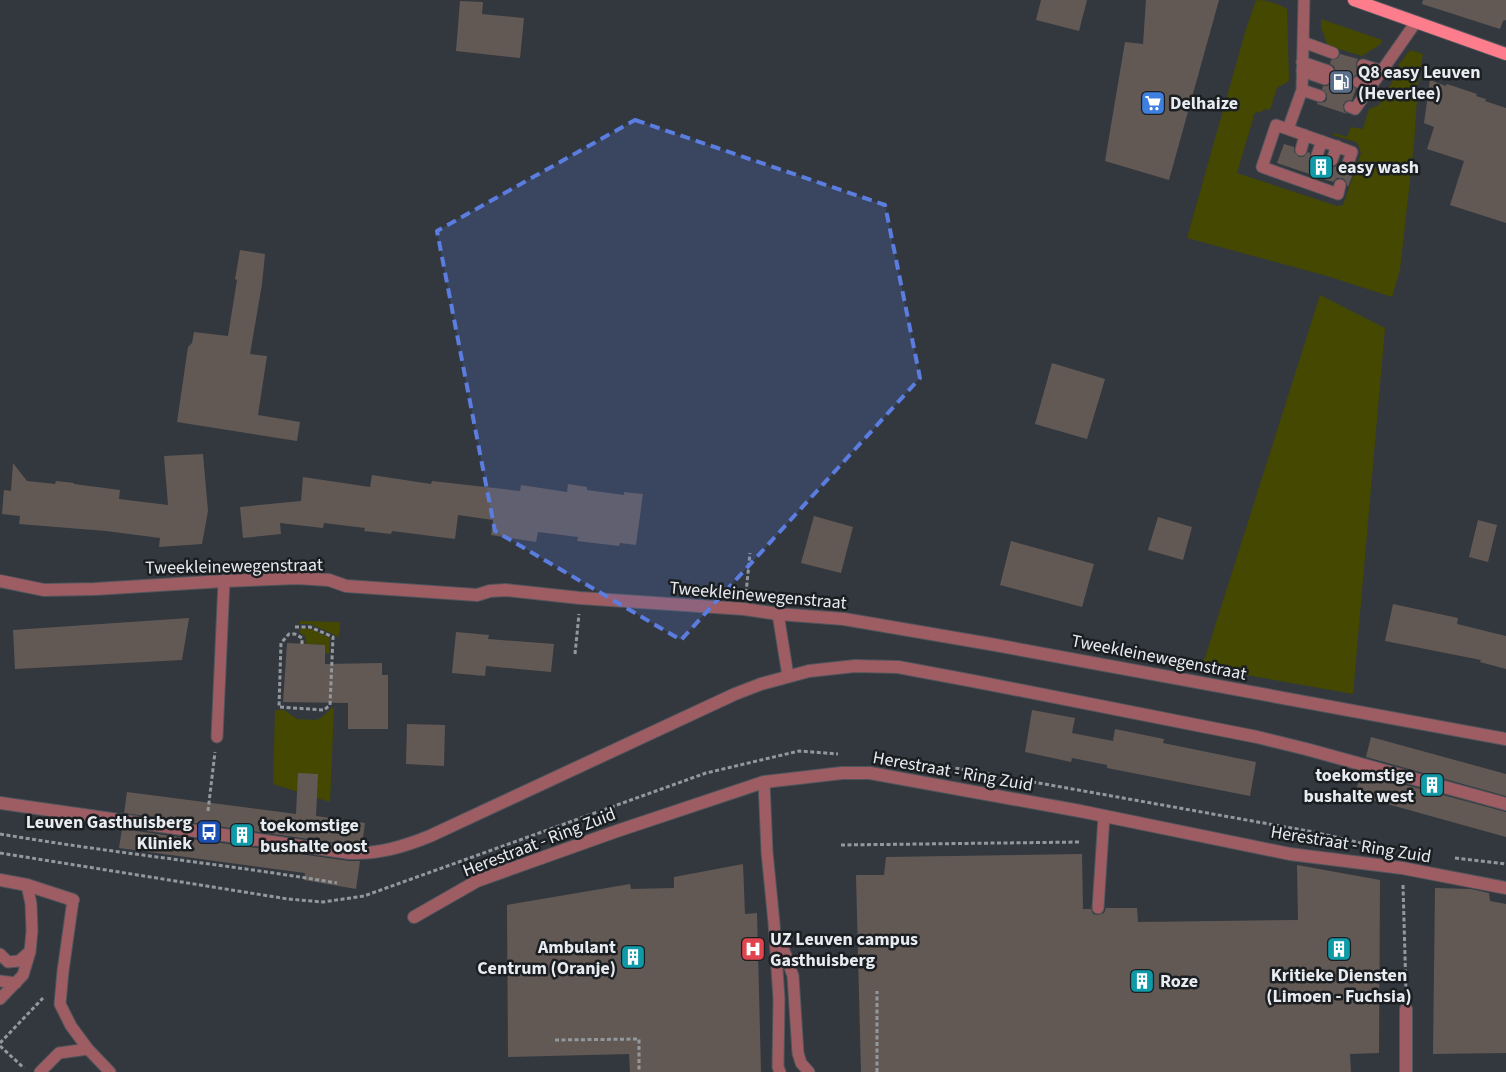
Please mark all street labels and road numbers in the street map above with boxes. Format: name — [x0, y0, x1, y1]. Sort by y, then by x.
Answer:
street label: Tweekleinewegenstraat — [145, 552, 323, 581]
street label: Tweekleinewegenstraat — [668, 575, 848, 616]
street label: Tweekleinewegenstraat — [1069, 628, 1249, 687]
street label: Herestraat - Ring Zuid — [871, 745, 1035, 798]
street label: Herestraat - Ring Zuid — [459, 802, 619, 883]
street label: Herestraat - Ring Zuid — [1269, 819, 1433, 870]

